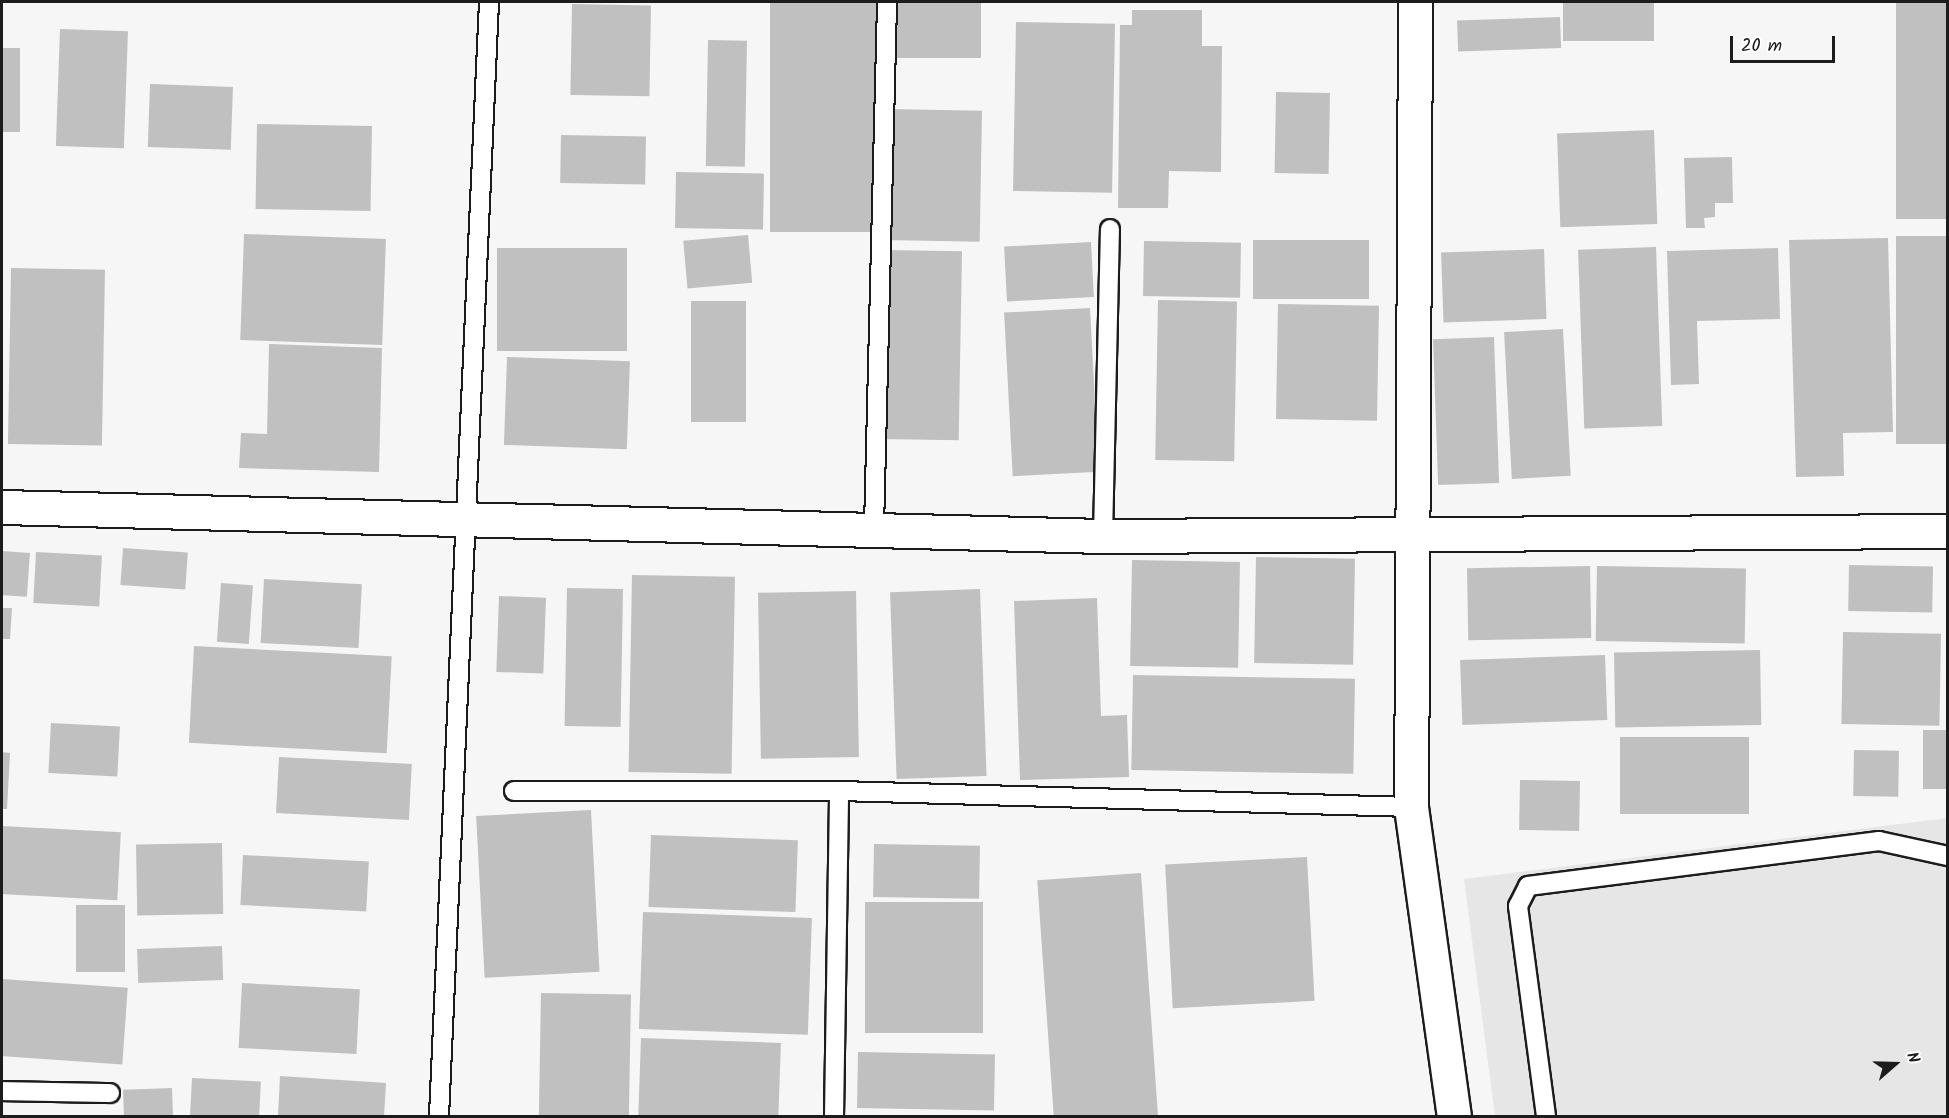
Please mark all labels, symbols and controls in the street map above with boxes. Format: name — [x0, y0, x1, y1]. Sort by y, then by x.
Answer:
scale bar — [1733, 24, 1838, 62]
text: 20 m — [1741, 32, 1782, 61]
north arrow — [1865, 1034, 1925, 1094]
text: N — [1899, 1049, 1926, 1067]

